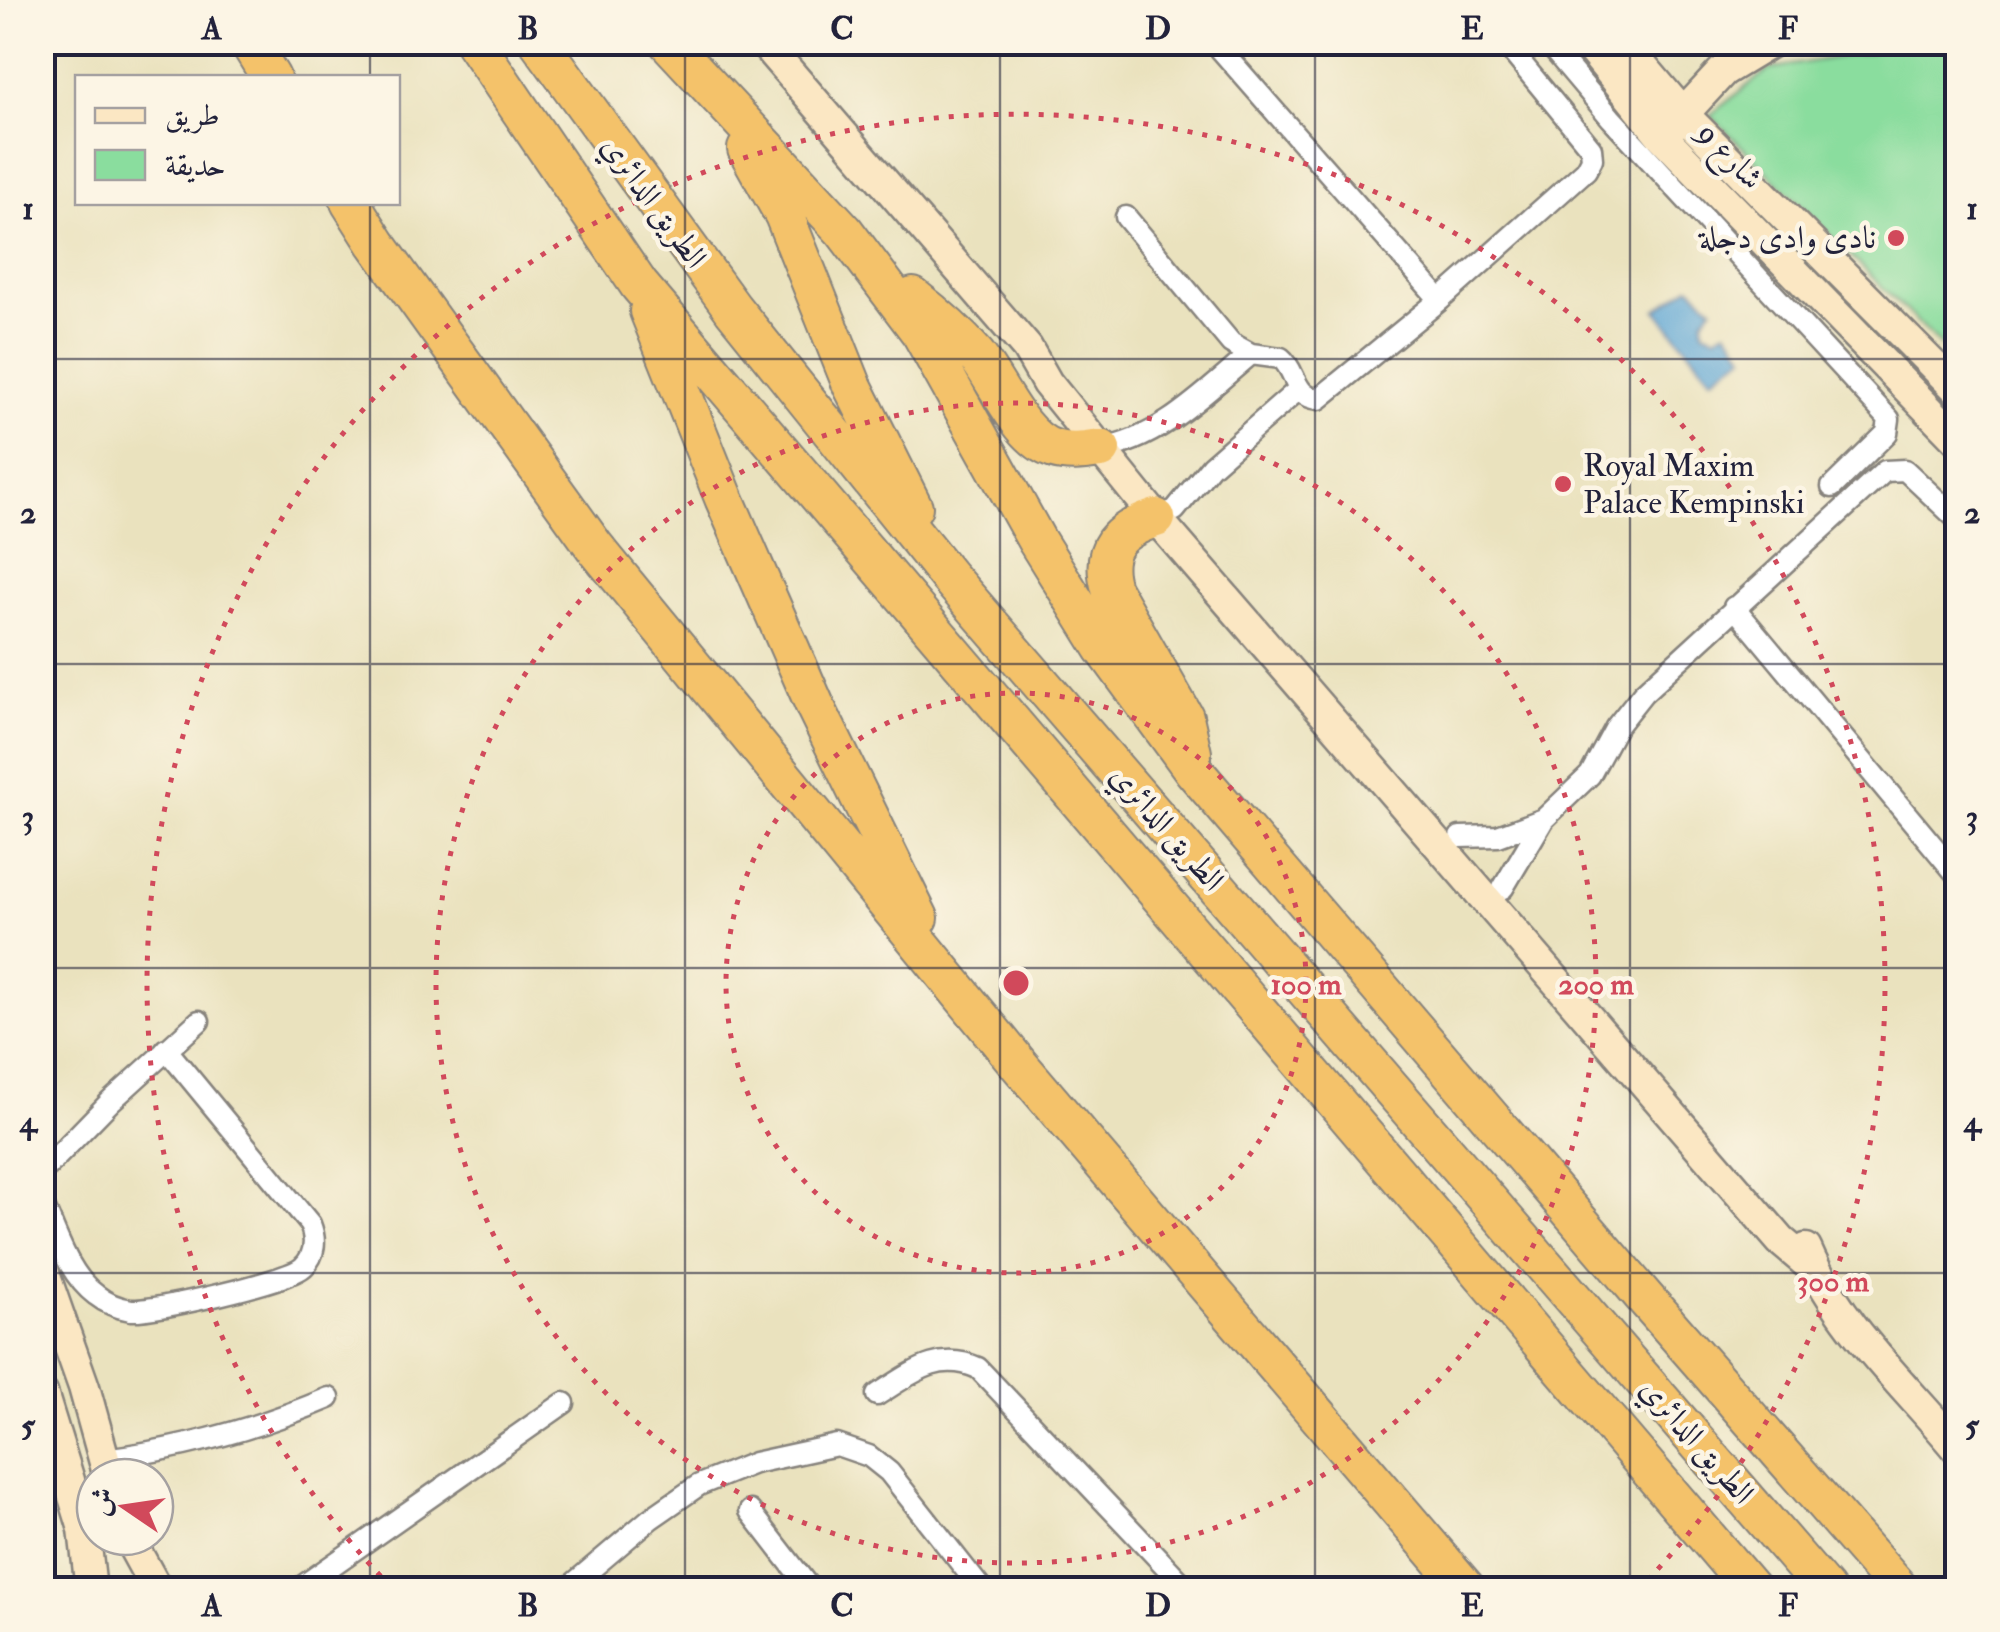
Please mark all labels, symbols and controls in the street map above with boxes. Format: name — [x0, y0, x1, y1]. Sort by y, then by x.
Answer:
text: A — [200, 9, 223, 49]
text: B — [518, 9, 538, 49]
text: C — [830, 9, 854, 49]
text: D — [1145, 9, 1171, 49]
text: E — [1460, 9, 1484, 49]
text: F — [1778, 9, 1798, 49]
legend — [75, 75, 400, 205]
text: طريق — [165, 97, 220, 134]
street label: شارع 9 — [1683, 112, 1772, 202]
street label: الطريق الدائري — [589, 128, 716, 279]
text: حديقة — [165, 147, 226, 184]
text: 1 — [22, 189, 34, 229]
text: 1 — [1966, 189, 1978, 229]
place label: نادى وادى دجلة — [1697, 218, 1876, 258]
marker: نادى وادى دجلة — [1885, 227, 1907, 249]
place label: Royal Maxim Palace Kempinski — [1583, 446, 1804, 523]
marker: Royal Maxim Palace Kempinski — [1552, 473, 1574, 495]
text: 2 — [20, 493, 36, 533]
text: 2 — [1964, 493, 1980, 533]
street label: الطريق الدائري — [1098, 757, 1233, 902]
text: 3 — [22, 797, 34, 837]
text: 3 — [1966, 797, 1978, 837]
centre of rings — [998, 965, 1034, 1001]
text: 100 m — [1271, 966, 1342, 1003]
text: 200 m — [1558, 966, 1634, 1003]
text: 4 — [18, 1102, 38, 1142]
text: 4 — [1962, 1102, 1982, 1142]
text: 300 m — [1797, 1263, 1870, 1300]
street label: الطريق الدائري — [1628, 1370, 1763, 1515]
text: 5 — [21, 1406, 36, 1446]
text: 5 — [1965, 1406, 1980, 1446]
north arrow — [75, 1457, 175, 1557]
text: ش — [82, 1484, 122, 1519]
text: A — [200, 1586, 223, 1626]
text: B — [518, 1586, 538, 1626]
text: C — [830, 1586, 854, 1626]
text: D — [1145, 1586, 1171, 1626]
text: E — [1460, 1586, 1484, 1626]
text: F — [1778, 1586, 1798, 1626]

